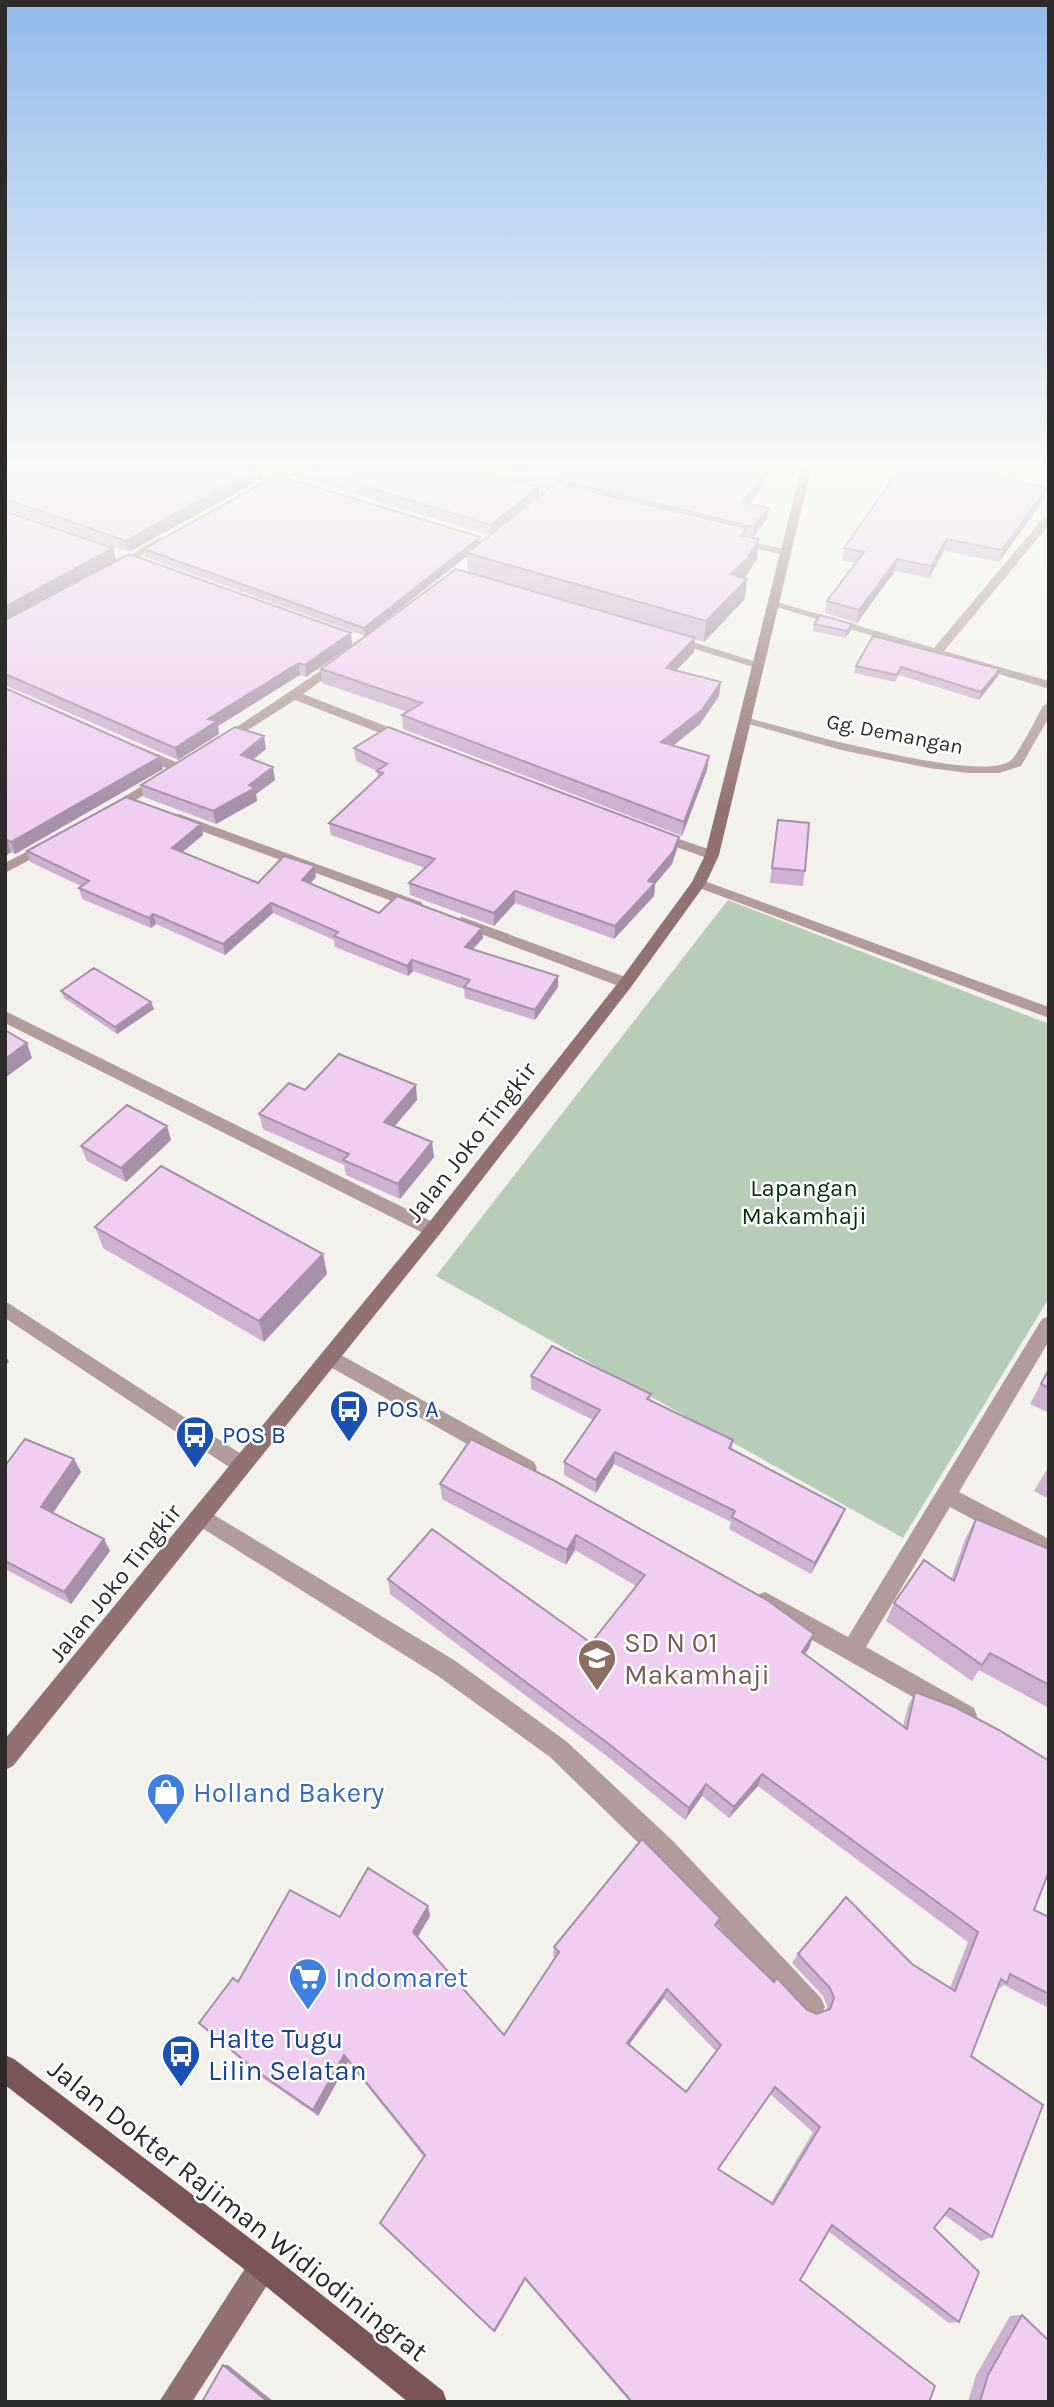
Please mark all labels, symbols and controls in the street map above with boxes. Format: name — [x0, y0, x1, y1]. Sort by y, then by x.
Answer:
street label: Gg. Demangan — [825, 709, 965, 759]
street label: Jalan Joko Tingkir — [400, 1056, 542, 1227]
park label: Lapangan Makamhaji — [741, 1174, 867, 1230]
bus stop icon: POS A — [328, 1388, 370, 1443]
place label: POS A — [376, 1395, 439, 1423]
bus stop icon: POS B — [174, 1414, 216, 1469]
place label: POS B — [222, 1421, 286, 1449]
street label: Jalan Joko Tingkir — [43, 1498, 187, 1667]
place label: SD N 01 Makamhaji — [624, 1626, 770, 1691]
school or university icon: SD N 01 Makamhaji — [576, 1637, 618, 1692]
shop icon: Holland Bakery — [145, 1771, 187, 1826]
place label: Holland Bakery — [193, 1776, 384, 1809]
supermarket icon: Indomaret — [287, 1956, 329, 2011]
place label: Indomaret — [335, 1961, 468, 1994]
place label: Halte Tugu Lilin Selatan — [208, 2022, 367, 2087]
bus stop icon: Halte Tugu Lilin Selatan — [160, 2033, 202, 2088]
street label: Jalan Dokter Rajiman Widiodiningrat — [42, 2052, 434, 2368]

